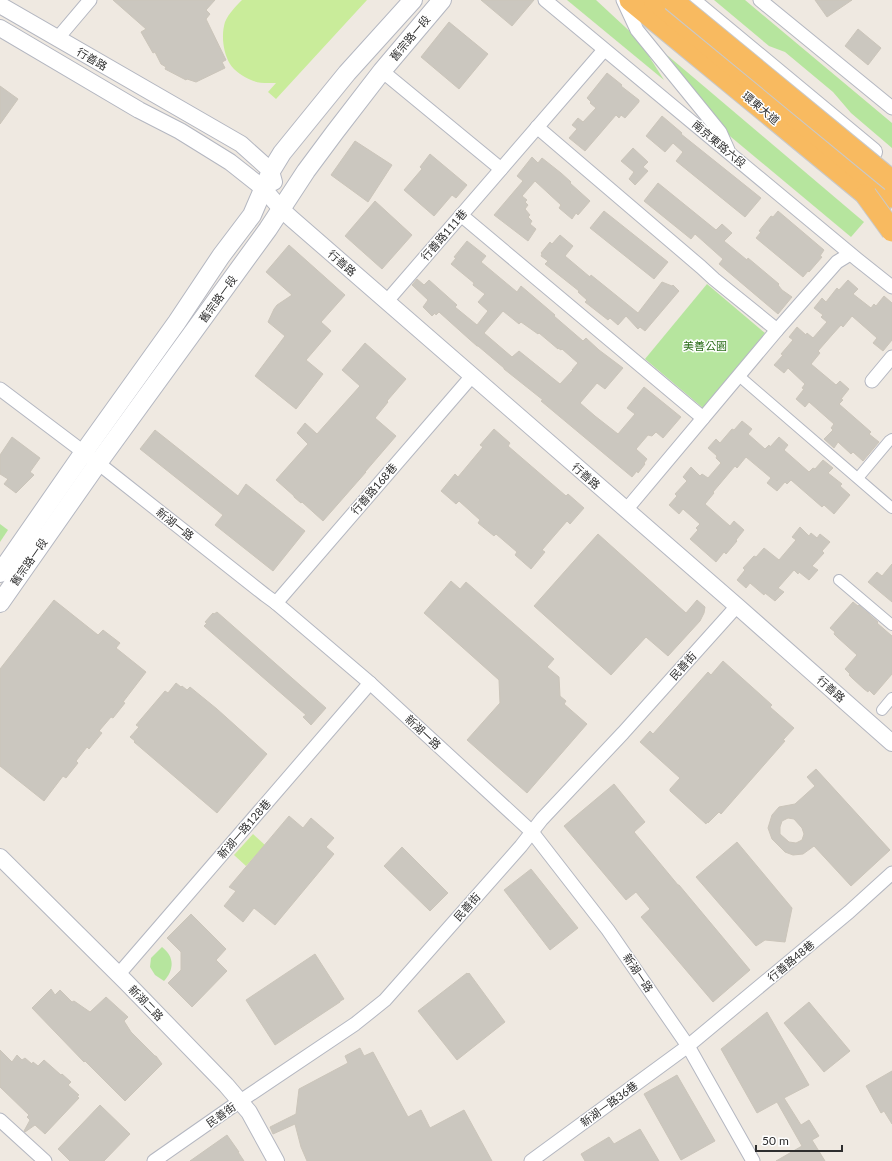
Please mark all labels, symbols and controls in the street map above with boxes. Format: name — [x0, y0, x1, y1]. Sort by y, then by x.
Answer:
street label: 舊宗路一段 — [387, 12, 432, 63]
street label: 行善路 — [75, 45, 110, 72]
street label: 環東大道 — [740, 88, 782, 127]
street label: 南京東路六段 — [690, 117, 749, 170]
street label: 行善路111巷 — [418, 207, 469, 263]
street label: 行善路 — [326, 247, 359, 278]
street label: 舊宗路一段 — [196, 273, 239, 325]
park label: 美善公園 — [683, 339, 727, 352]
street label: 行善路 — [570, 460, 603, 491]
street label: 行善路168巷 — [348, 461, 399, 517]
street label: 新湖一路 — [154, 505, 197, 542]
street label: 舊宗路一段 — [7, 535, 50, 588]
street label: 民善街 — [667, 649, 698, 682]
street label: 行善路 — [815, 673, 848, 704]
street label: 新湖一路 — [403, 712, 444, 751]
street label: 新湖一路128巷 — [214, 796, 273, 861]
street label: 民善街 — [451, 890, 482, 923]
street label: 行善路48巷 — [765, 937, 817, 984]
street label: 新湖一路 — [621, 951, 656, 995]
street label: 新湖二路 — [126, 982, 166, 1023]
street label: 新湖一路36巷 — [577, 1078, 640, 1129]
street label: 民善街 — [203, 1100, 238, 1129]
scale bar — [756, 1127, 842, 1153]
text: 50 m — [762, 1133, 789, 1148]

